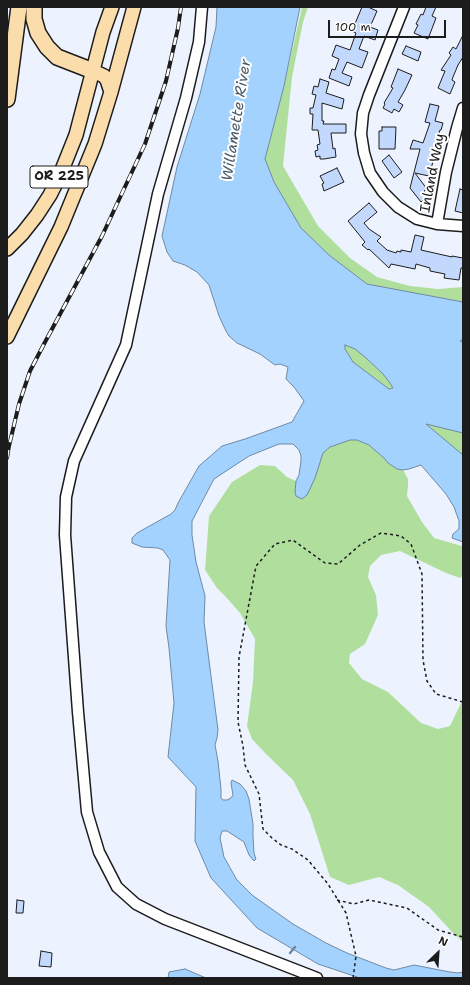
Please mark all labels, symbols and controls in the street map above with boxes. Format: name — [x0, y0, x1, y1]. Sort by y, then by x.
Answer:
scale bar — [330, 12, 448, 38]
text: 100 m — [335, 19, 371, 35]
water label: Willamette River — [218, 58, 256, 182]
street label: Inland Way — [417, 132, 449, 214]
road number: OR 225 — [30, 166, 88, 188]
north arrow — [418, 933, 458, 973]
text: N — [436, 933, 450, 950]

